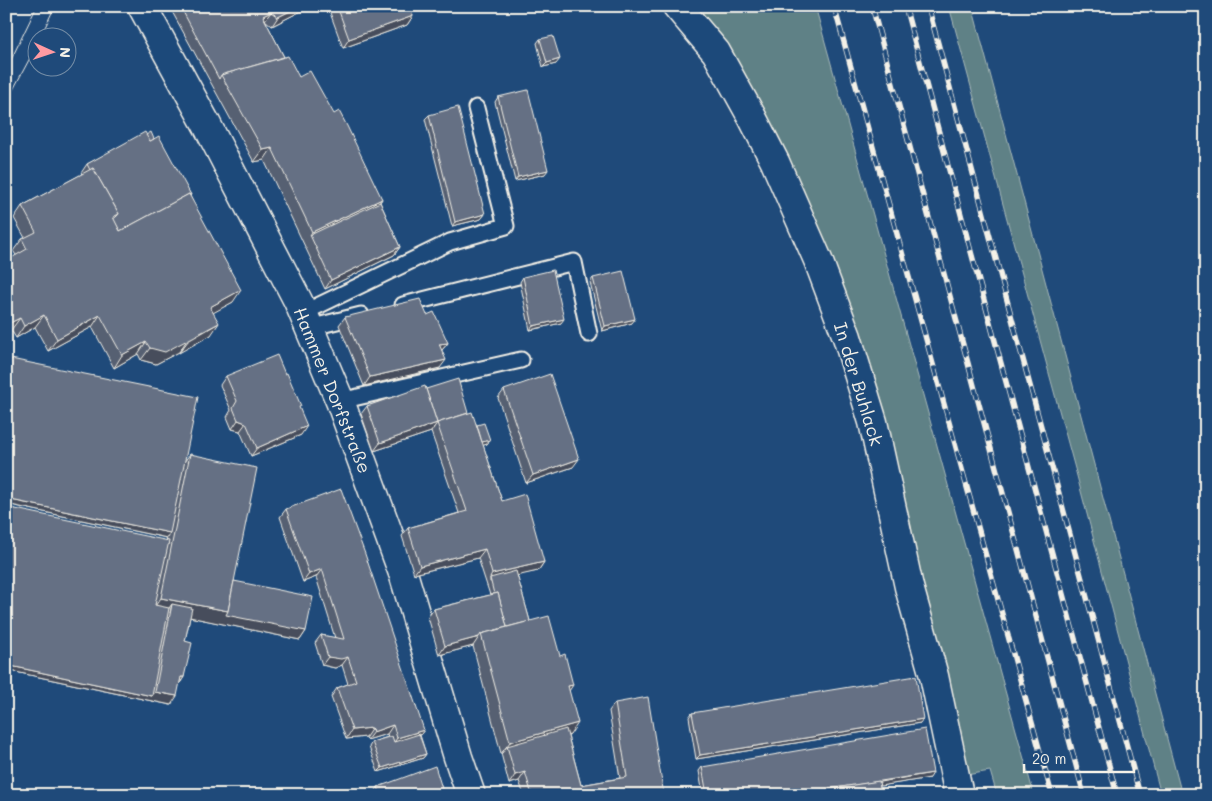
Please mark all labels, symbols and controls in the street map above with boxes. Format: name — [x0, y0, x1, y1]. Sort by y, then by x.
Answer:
north arrow — [28, 28, 78, 78]
text: N — [56, 47, 75, 59]
street label: Hammer Dorfstraße — [289, 303, 377, 477]
street label: In der Buhlack — [829, 319, 889, 449]
scale bar — [1024, 741, 1134, 773]
text: 20 m — [1032, 748, 1066, 768]

